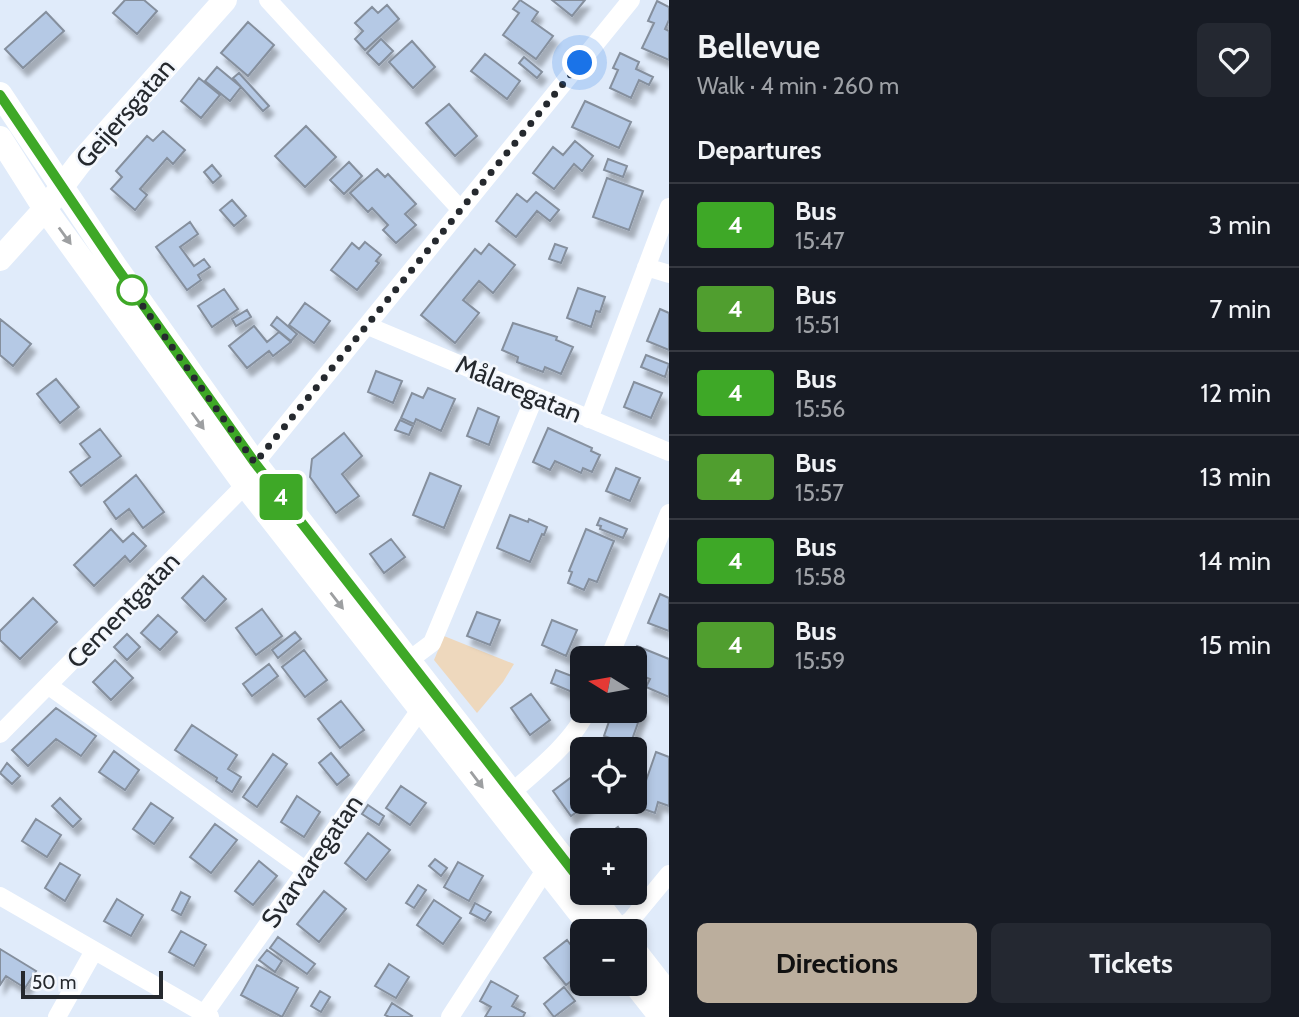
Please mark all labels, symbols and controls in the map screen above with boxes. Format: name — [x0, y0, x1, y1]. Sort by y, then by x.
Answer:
button: heart — [1197, 23, 1271, 97]
text: Bellevue — [697, 26, 820, 66]
your location — [562, 45, 597, 80]
street label: Geijersgatan — [69, 52, 181, 174]
text: Walk · 4 min · 260 m — [697, 72, 899, 100]
text: Departures — [697, 134, 821, 166]
text: Bus — [795, 195, 836, 227]
text: 3 min — [1208, 209, 1271, 241]
text: 4 — [728, 210, 743, 239]
one-way arrow — [58, 227, 72, 245]
text: 15:47 — [795, 227, 845, 255]
unlabelled marker — [117, 275, 147, 305]
text: Bus — [795, 279, 836, 311]
text: 7 min — [1209, 293, 1271, 325]
text: 4 — [728, 294, 743, 323]
text: 15:51 — [795, 311, 840, 339]
street label: Målaregatan — [451, 348, 587, 430]
text: Bus — [795, 363, 836, 395]
text: 12 min — [1200, 377, 1271, 409]
text: 4 — [728, 378, 743, 407]
text: 15:56 — [795, 395, 845, 423]
one-way arrow — [191, 412, 205, 430]
text: Bus — [795, 447, 836, 479]
text: 13 min — [1200, 461, 1271, 493]
text: 4 — [728, 462, 743, 491]
line badge: 4 — [258, 474, 304, 520]
text: 15:57 — [795, 479, 844, 507]
text: 4 — [274, 482, 288, 511]
text: Bus — [795, 531, 836, 563]
street label: Cementgatan — [60, 545, 186, 675]
text: 14 min — [1199, 545, 1271, 577]
text: 4 — [728, 546, 743, 575]
text: 15:58 — [795, 563, 846, 591]
one-way arrow — [329, 591, 344, 609]
text: Bus — [795, 615, 836, 647]
text: 15 min — [1200, 629, 1271, 661]
text: 4 — [728, 630, 743, 659]
north arrow — [570, 646, 648, 723]
map controls — [570, 646, 647, 996]
text: 15:59 — [795, 647, 845, 675]
button: locate — [570, 737, 647, 814]
one-way arrow — [470, 771, 484, 789]
street label: Svarvaregatan — [254, 788, 370, 934]
button: + — [570, 828, 647, 905]
button: − — [570, 919, 647, 996]
button: Directions — [697, 923, 977, 1003]
button: Tickets — [991, 923, 1271, 1003]
scale bar — [21, 968, 163, 1000]
text: 50 m — [32, 971, 76, 994]

